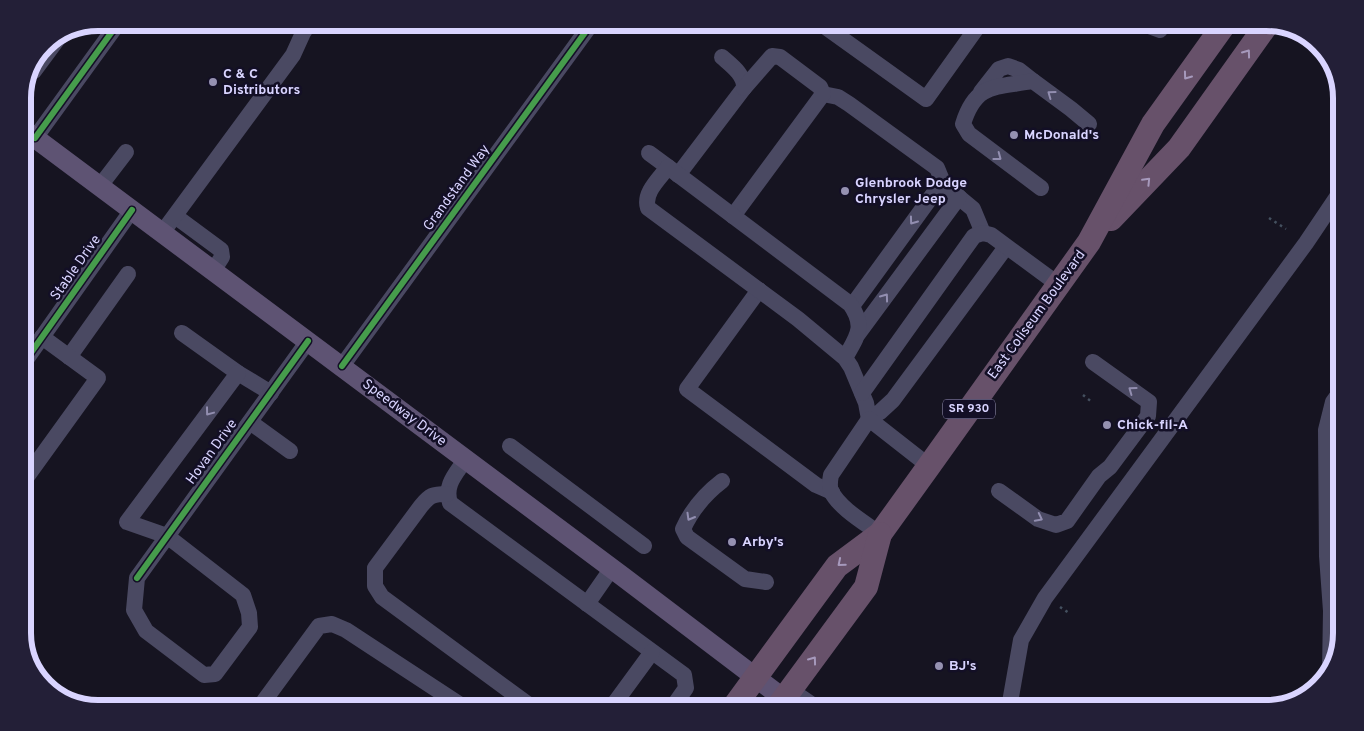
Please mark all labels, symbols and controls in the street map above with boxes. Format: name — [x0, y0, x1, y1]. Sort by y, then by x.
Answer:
one-way arrow — [1241, 49, 1250, 59]
place label: C & C Distributors — [223, 66, 301, 99]
one-way arrow — [1184, 70, 1193, 80]
marker: C & C Distributors — [207, 76, 219, 88]
one-way arrow — [1047, 91, 1057, 100]
place label: McDonald's — [1024, 127, 1099, 144]
marker: McDonald's — [1008, 129, 1020, 141]
street label: Grandstand Way — [420, 142, 494, 234]
one-way arrow — [992, 151, 1002, 160]
place label: Glenbrook Dodge Chrysler Jeep — [855, 175, 967, 208]
one-way arrow — [1141, 178, 1150, 187]
marker: Glenbrook Dodge Chrysler Jeep — [839, 185, 851, 197]
one-way arrow — [911, 215, 919, 224]
street label: Stable Drive — [47, 232, 105, 304]
street label: East Coliseum Boulevard — [984, 247, 1090, 383]
one-way arrow — [879, 293, 888, 303]
street label: Speedway Drive — [359, 376, 449, 450]
one-way arrow — [1128, 387, 1138, 396]
road number: SR 930 — [943, 399, 995, 418]
one-way arrow — [206, 406, 215, 416]
street label: Hovan Drive — [183, 416, 241, 488]
place label: Chick-fil-A — [1117, 417, 1188, 434]
marker: Chick-fil-A — [1101, 419, 1113, 431]
one-way arrow — [686, 511, 696, 520]
one-way arrow — [1034, 512, 1043, 522]
place label: Arby's — [742, 534, 784, 551]
marker: Arby's — [726, 536, 738, 548]
one-way arrow — [837, 558, 846, 567]
one-way arrow — [807, 656, 816, 666]
place label: BJ's — [949, 658, 977, 675]
marker: BJ's — [933, 660, 945, 672]

